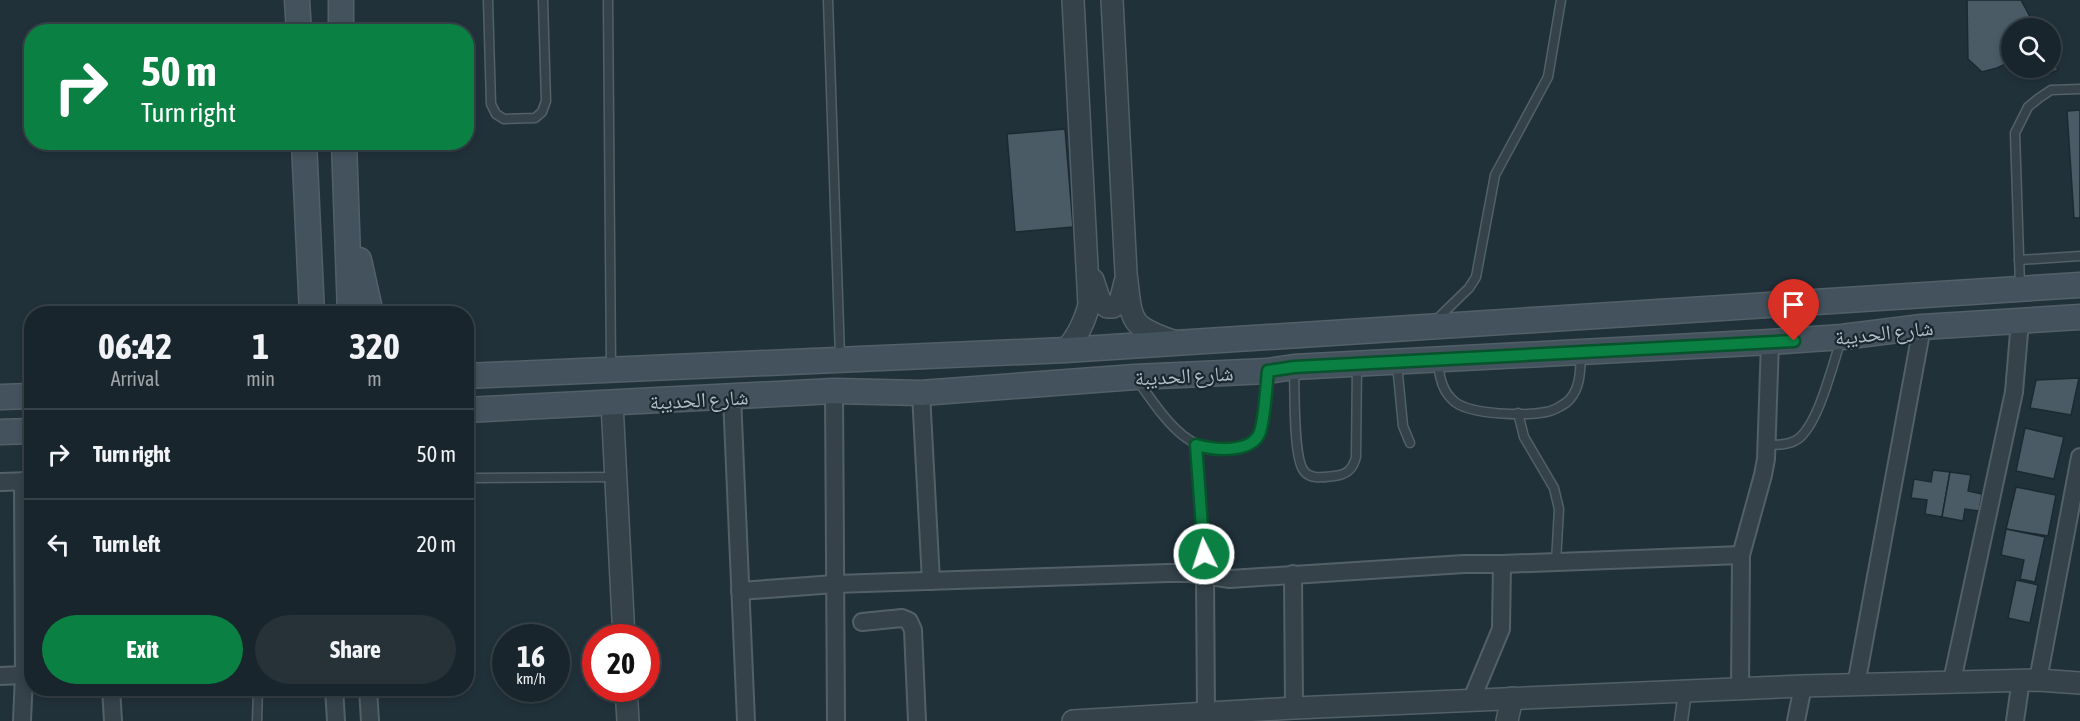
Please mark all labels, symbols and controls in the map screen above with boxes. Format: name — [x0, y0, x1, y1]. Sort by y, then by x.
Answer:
map controls — [2001, 18, 2061, 78]
button: search — [2001, 18, 2061, 78]
text: 50 m — [141, 47, 216, 95]
icon: right — [42, 48, 120, 126]
text: Turn right — [141, 97, 236, 128]
pin — [1768, 279, 1819, 341]
icon: arrive — [1777, 288, 1810, 321]
street label: شارع الحديبة — [1834, 315, 1935, 351]
text: 06:42 — [98, 325, 172, 367]
text: 1 — [252, 325, 269, 367]
text: 320 — [349, 325, 400, 367]
street label: شارع الحديبة — [1134, 360, 1234, 392]
text: Arrival — [111, 367, 160, 390]
text: min — [246, 367, 275, 390]
text: m — [367, 367, 382, 390]
street label: شارع الحديبة — [649, 384, 749, 416]
icon: right — [42, 438, 75, 471]
text: Turn right — [93, 441, 170, 467]
text: 50 m — [416, 441, 456, 467]
position arrow — [1172, 522, 1236, 586]
icon: left — [42, 528, 75, 561]
text: Turn left — [93, 531, 160, 557]
text: 20 m — [416, 531, 456, 557]
button: Exit — [42, 615, 243, 684]
button: Share — [255, 615, 456, 684]
speed limit sign: 20 — [582, 624, 660, 702]
text: 16 — [517, 639, 545, 673]
text: km/h — [516, 670, 546, 687]

